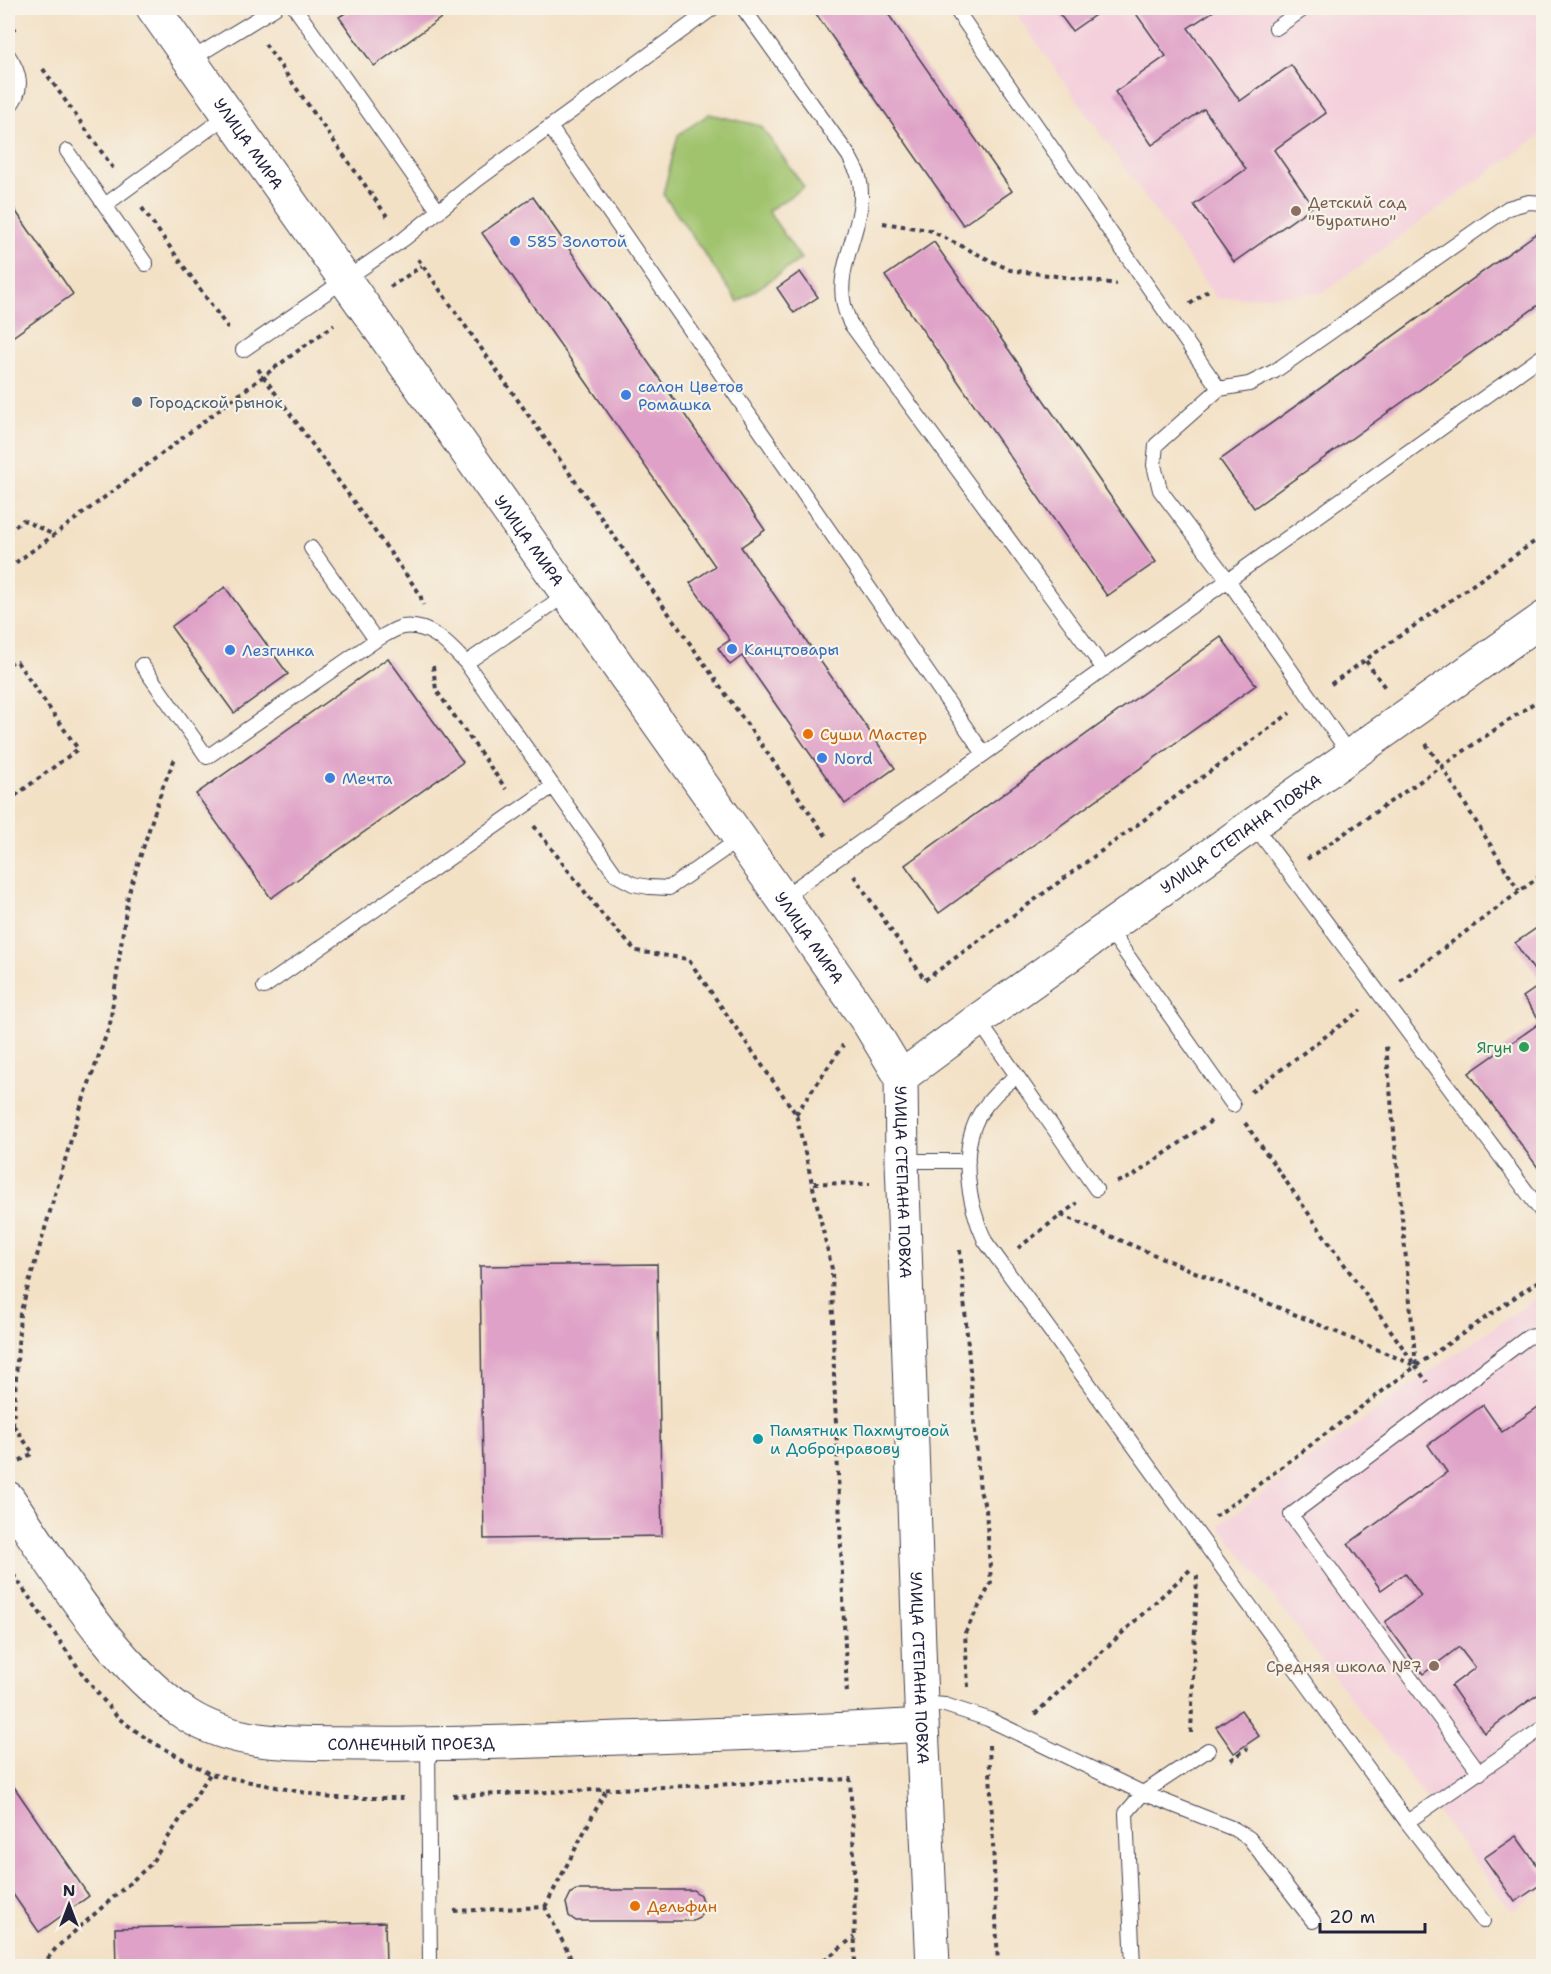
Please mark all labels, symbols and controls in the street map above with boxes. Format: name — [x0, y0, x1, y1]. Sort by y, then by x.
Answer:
street label: УЛИЦА МИРА — [209, 94, 288, 193]
place label: Детский сад "Буратино" — [1308, 192, 1407, 231]
marker: Детский сад "Буратино" — [1289, 204, 1303, 218]
place label: 585 Золотой — [527, 231, 627, 252]
marker: 585 Золотой — [508, 234, 522, 248]
place label: салон Цветов Ромашка — [638, 376, 744, 415]
marker: салон Цветов Ромашка — [619, 388, 633, 402]
place label: Городской рынок — [149, 392, 283, 413]
marker: Городской рынок — [130, 395, 144, 409]
street label: УЛИЦА МИРА — [490, 491, 569, 590]
place label: Канцтовары — [744, 639, 839, 660]
place label: Лезгинка — [242, 640, 314, 661]
marker: Канцтовары — [725, 642, 739, 656]
marker: Лезгинка — [223, 643, 237, 657]
place label: Суши Мастер — [820, 724, 927, 745]
marker: Суши Мастер — [801, 727, 815, 741]
place label: Nord — [834, 748, 873, 769]
marker: Nord — [815, 751, 829, 765]
place label: Мечта — [342, 768, 392, 789]
street label: УЛИЦА СТЕПАНА ПОВХА — [1156, 769, 1325, 898]
marker: Мечта — [323, 771, 337, 785]
street label: УЛИЦА МИРА — [770, 888, 849, 988]
place label: Ягун — [1477, 1037, 1512, 1058]
marker: Ягун — [1517, 1040, 1531, 1054]
street label: УЛИЦА СТЕПАНА ПОВХА — [891, 1086, 917, 1279]
place label: Памятник Пахмутовой и Добронравову — [770, 1420, 950, 1459]
marker: Памятник Пахмутовой и Добронравову — [751, 1432, 765, 1446]
street label: УЛИЦА СТЕПАНА ПОВХА — [906, 1571, 934, 1765]
place label: Средняя школа №7 — [1266, 1656, 1422, 1677]
marker: Средняя школа №7 — [1427, 1659, 1441, 1673]
street label: СОЛНЕЧНЫЙ ПРОЕЗД — [327, 1732, 495, 1755]
north arrow — [39, 1875, 99, 1935]
text: N — [63, 1880, 75, 1901]
place label: Дельфин — [647, 1896, 717, 1917]
scale bar — [1320, 1896, 1425, 1934]
marker: Дельфин — [628, 1899, 642, 1913]
text: 20 m — [1329, 1905, 1375, 1929]

